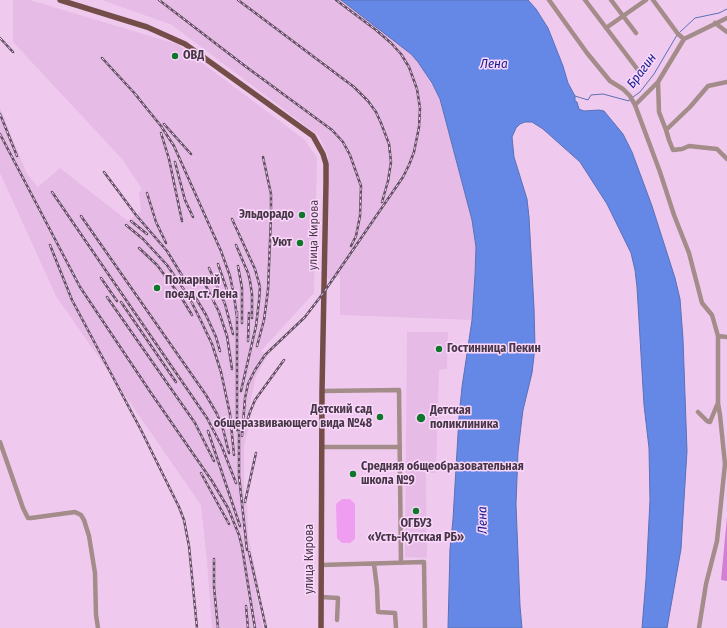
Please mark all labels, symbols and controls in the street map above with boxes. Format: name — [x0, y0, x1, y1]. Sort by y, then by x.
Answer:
place label: ОВД — [183, 49, 204, 63]
marker: ОВД — [170, 51, 180, 61]
water label: Брагин — [624, 51, 660, 91]
water label: Лена — [480, 56, 508, 72]
street label: улица Кирова — [306, 200, 322, 270]
place label: Эльдорадо — [239, 208, 294, 222]
marker: Эльдорадо — [297, 210, 307, 220]
place label: Уют — [272, 236, 292, 250]
marker: Уют — [295, 238, 305, 248]
place label: Пожарный поезд ст. Лена — [165, 274, 238, 302]
marker: Пожарный поезд ст. Лена — [152, 283, 162, 293]
place label: Гостинница Пекин — [447, 342, 541, 356]
marker: Гостинница Пекин — [434, 344, 444, 354]
place label: Детский сад общеразвивающего вида №48 — [214, 403, 372, 431]
place label: Детская поликлиника — [430, 404, 498, 432]
marker: Детский сад общеразвивающего вида №48 — [375, 412, 385, 422]
marker: Детская поликлиника — [415, 412, 427, 424]
place label: Средняя общеобразовательная школа №9 — [361, 460, 524, 488]
marker: Средняя общеобразовательная школа №9 — [348, 469, 358, 479]
marker: ОГБУЗ «Усть-Кутская РБ» — [411, 506, 421, 516]
water label: Лена — [475, 506, 491, 534]
place label: ОГБУЗ «Усть-Кутская РБ» — [368, 517, 464, 545]
street label: улица Кирова — [303, 524, 317, 594]

